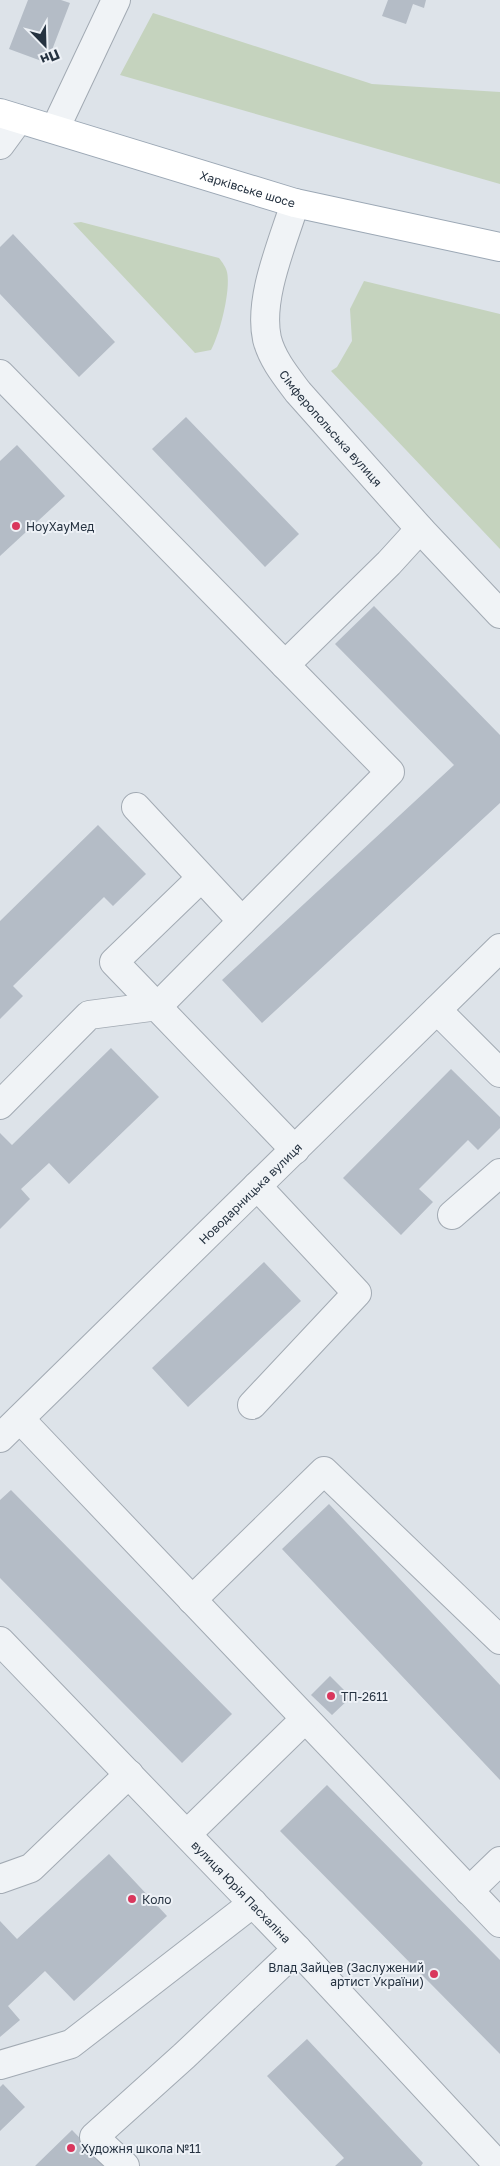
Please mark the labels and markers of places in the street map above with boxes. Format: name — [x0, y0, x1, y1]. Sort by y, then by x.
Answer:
place label: НоуХауМед — [26, 519, 94, 534]
marker: НоуХауМед — [10, 520, 22, 532]
place label: ТП-2611 — [341, 1689, 388, 1704]
marker: ТП-2611 — [325, 1690, 337, 1702]
place label: Коло — [142, 1892, 171, 1907]
marker: Коло — [126, 1893, 138, 1905]
place label: Влад Зайцев (Заслужений артист України) — [268, 1960, 424, 1989]
marker: Влад Зайцев (Заслужений артист України) — [428, 1968, 440, 1980]
place label: Художня школа №11 — [81, 2141, 201, 2156]
marker: Художня школа №11 — [65, 2142, 77, 2154]

